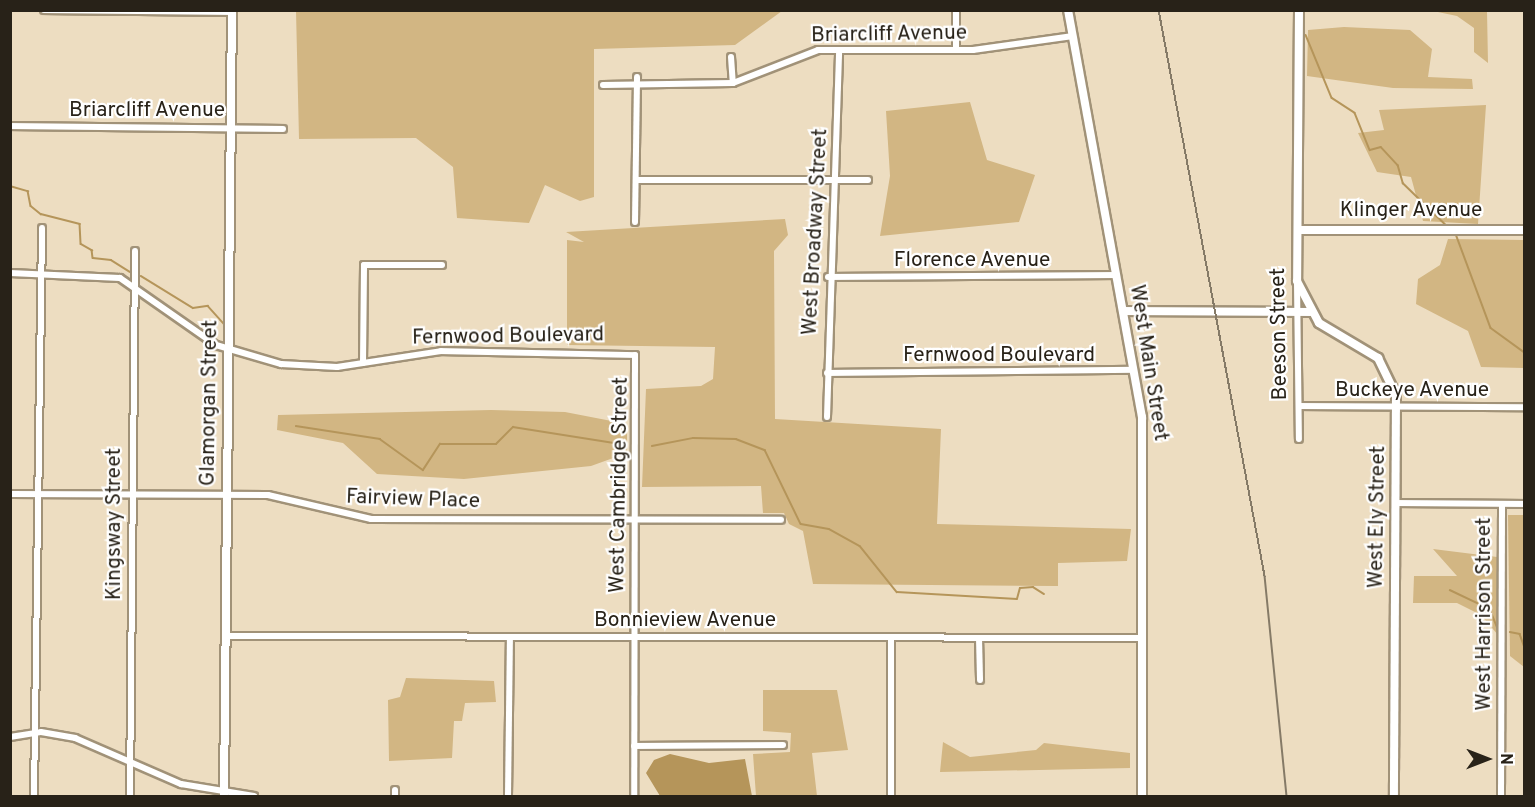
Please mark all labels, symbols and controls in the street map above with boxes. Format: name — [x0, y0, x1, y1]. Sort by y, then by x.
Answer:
street label: Briarcliff Avenue — [810, 21, 968, 49]
street label: Briarcliff Avenue — [69, 98, 225, 124]
street label: West Broadway Street — [798, 128, 834, 336]
street label: Klinger Avenue — [1339, 198, 1483, 224]
street label: Florence Avenue — [893, 248, 1051, 274]
street label: Beeson Street — [1266, 268, 1294, 400]
street label: West Main Street — [1123, 283, 1173, 443]
street label: Glamorgan Street — [196, 320, 224, 486]
street label: Fernwood Boulevard — [412, 323, 604, 351]
street label: Fernwood Boulevard — [903, 343, 1095, 369]
street label: West Cambridge Street — [606, 377, 634, 593]
street label: Buckeye Avenue — [1335, 378, 1489, 404]
street label: West Ely Street — [1364, 445, 1392, 589]
street label: Kingsway Street — [102, 448, 128, 600]
street label: Fairview Place — [346, 485, 480, 515]
street label: West Harrison Street — [1472, 517, 1498, 711]
street label: Bonnieview Avenue — [593, 608, 777, 634]
north arrow — [1457, 729, 1517, 789]
text: N — [1495, 753, 1515, 765]

